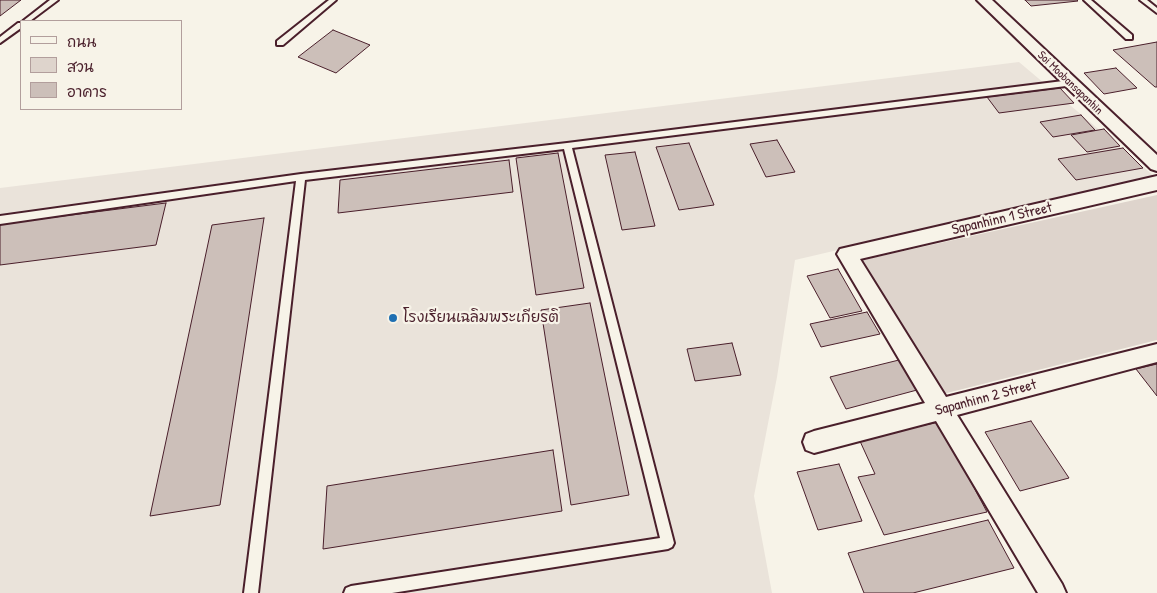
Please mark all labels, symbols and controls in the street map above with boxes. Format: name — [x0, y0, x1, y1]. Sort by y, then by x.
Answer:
legend — [20, 20, 182, 110]
text: ถนน — [67, 31, 96, 52]
street label: Soi Moobansapanhin — [1034, 48, 1106, 118]
text: สวน — [67, 56, 94, 77]
text: อาคาร — [67, 81, 107, 102]
street label: Sapanhinn 1 Street — [950, 199, 1054, 239]
place label: โรงเรียนเฉลิมพระเกียรติ — [403, 309, 559, 327]
marker: โรงเรียนเฉลิมพระเกียรติ — [387, 312, 399, 324]
street label: Sapanhinn 2 Street — [933, 376, 1039, 420]

